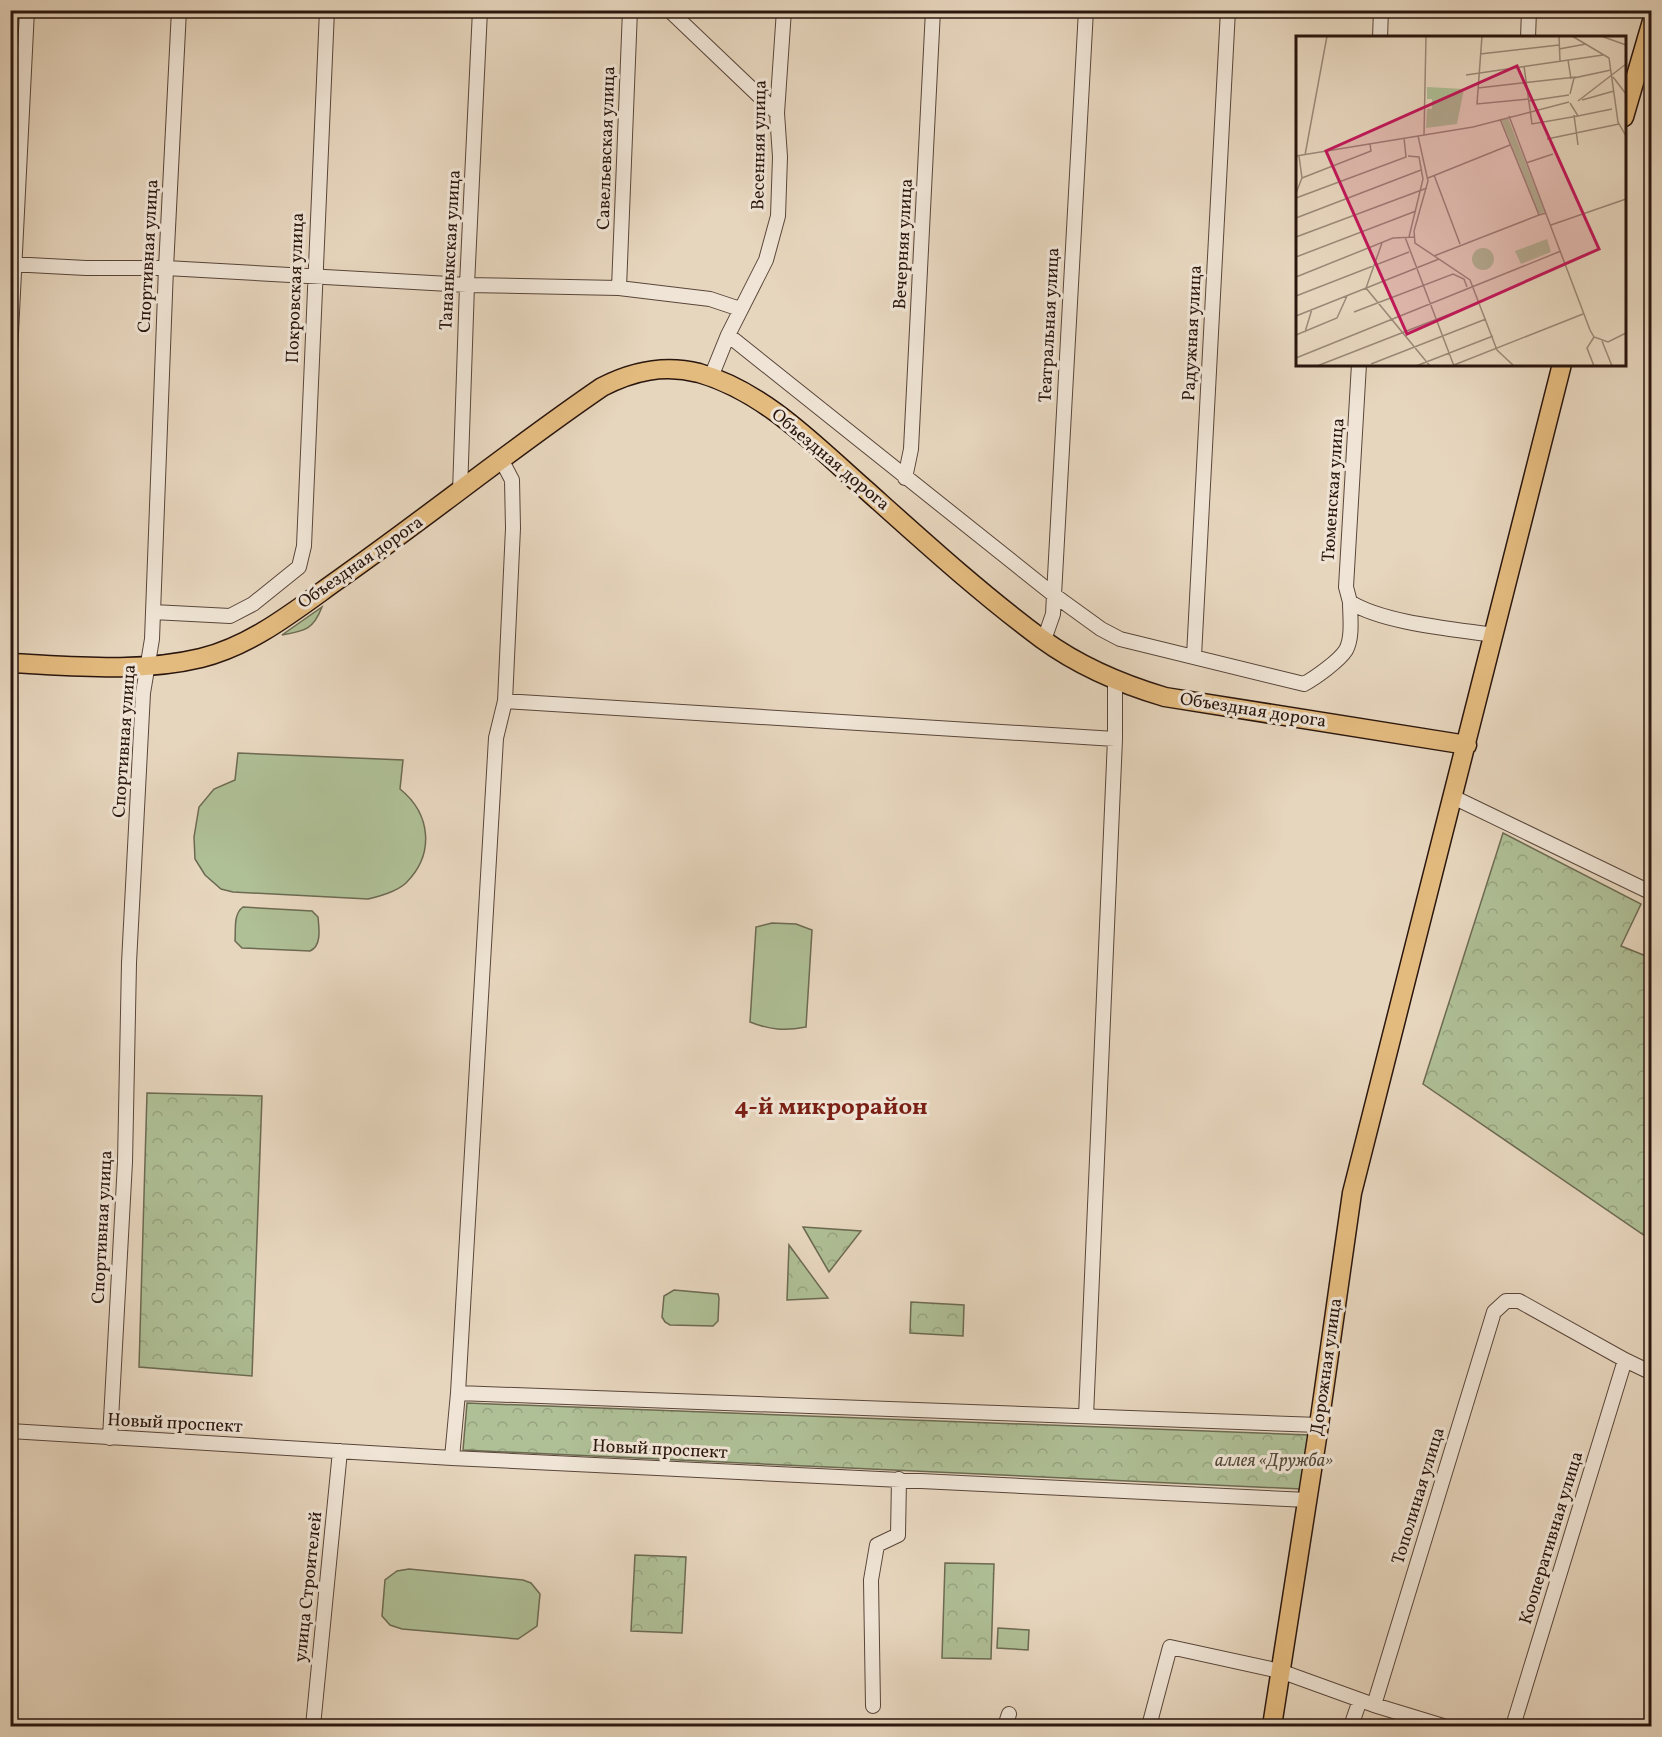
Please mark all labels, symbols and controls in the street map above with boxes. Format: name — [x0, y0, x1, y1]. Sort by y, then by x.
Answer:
inset map — [1296, 36, 1626, 366]
street label: Савельевская улица — [592, 66, 622, 230]
street label: Весенняя улица — [746, 80, 774, 210]
street label: Тананыкская улица — [434, 169, 468, 331]
street label: Вечерняя улица — [888, 178, 920, 310]
street label: Спортивная улица — [132, 179, 166, 333]
street label: Покровская улица — [281, 212, 311, 364]
street label: Театральная улица — [1033, 247, 1067, 403]
street label: Радужная улица — [1177, 264, 1209, 402]
street label: Объездная дорога — [765, 403, 895, 517]
street label: Тюменская улица — [1317, 417, 1351, 563]
street label: Объездная дорога — [293, 510, 429, 616]
street label: Спортивная улица — [107, 663, 143, 818]
street label: Объездная дорога — [1178, 687, 1328, 735]
district label: 4-й микрорайон — [734, 1091, 928, 1125]
street label: Спортивная улица — [86, 1150, 120, 1304]
street label: Дорожная улица — [1305, 1296, 1349, 1438]
street label: Новый проспект — [107, 1408, 243, 1440]
street label: Тополиная улица — [1386, 1424, 1452, 1568]
street label: Новый проспект — [592, 1434, 728, 1466]
street label: Кооперативная улица — [1514, 1448, 1590, 1628]
park label: аллея «Дружба» — [1215, 1449, 1333, 1474]
street label: улица Строителей — [289, 1510, 329, 1664]

